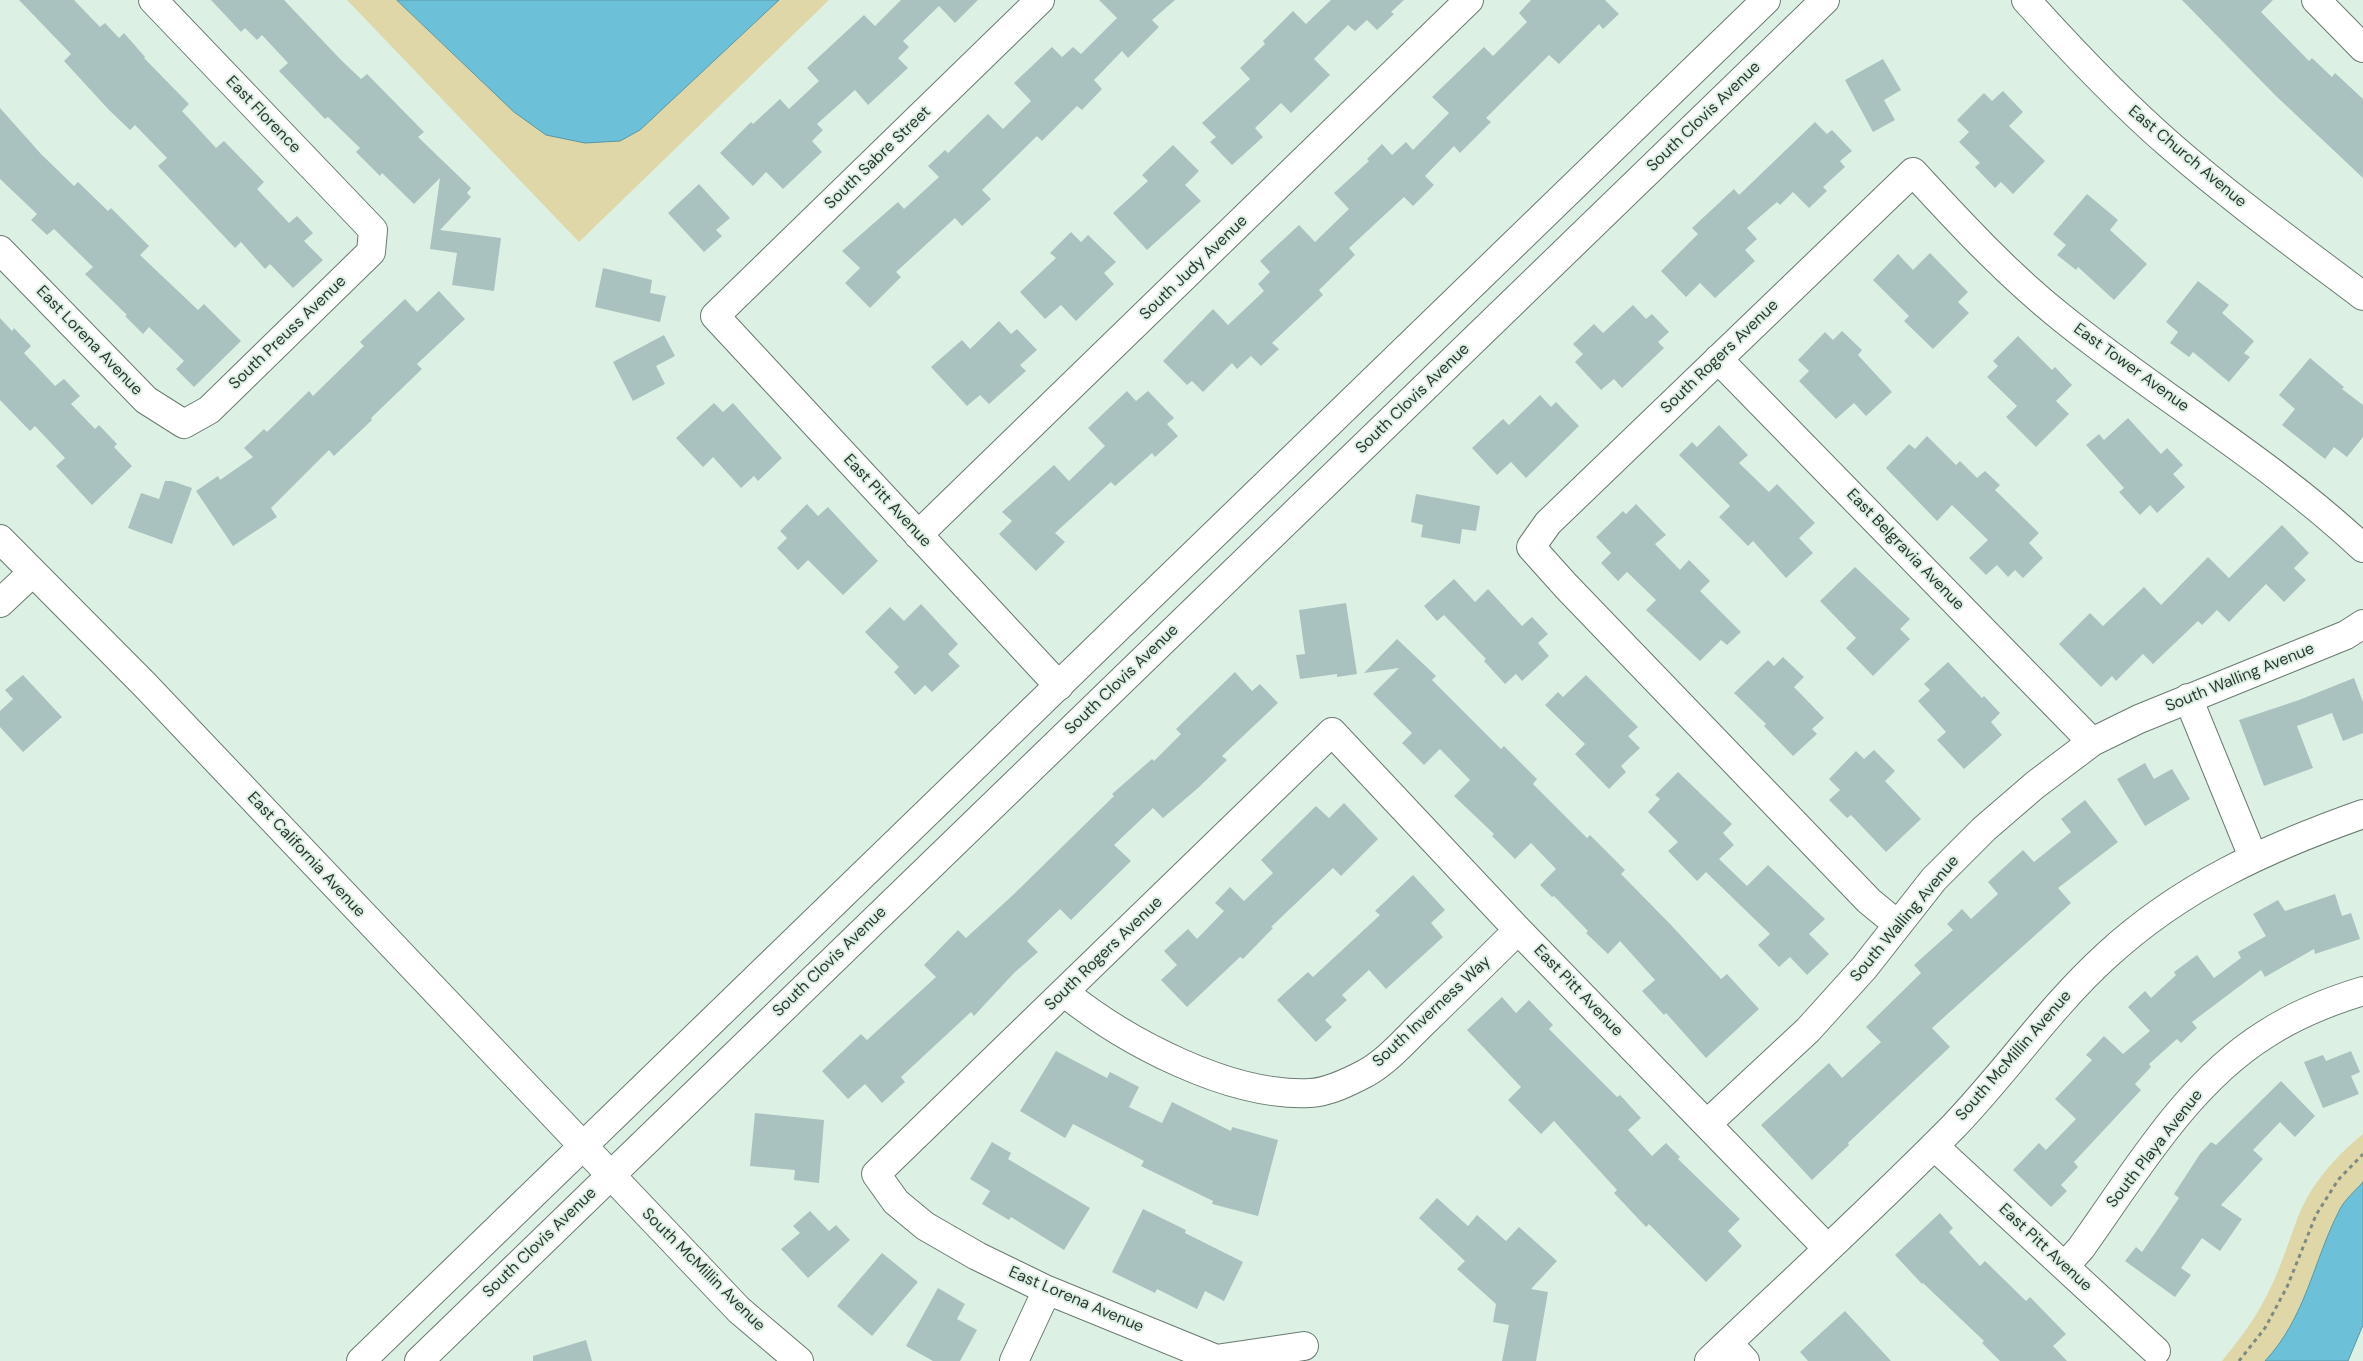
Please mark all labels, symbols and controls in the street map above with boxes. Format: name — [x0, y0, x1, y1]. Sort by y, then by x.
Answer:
street label: South Clovis Avenue — [1643, 58, 1765, 176]
street label: East Florence — [221, 72, 305, 158]
street label: South Sabre Street — [821, 102, 935, 214]
street label: East Church Avenue — [2124, 102, 2250, 212]
street label: South Judy Avenue — [1136, 212, 1252, 324]
street label: South Preuss Avenue — [225, 272, 351, 394]
street label: East Lorena Avenue — [32, 282, 146, 400]
street label: South Rogers Avenue — [1657, 296, 1783, 418]
street label: East Tower Avenue — [2069, 320, 2193, 416]
street label: South Clovis Avenue — [1352, 340, 1474, 458]
street label: East Pitt Avenue — [839, 450, 935, 552]
street label: East Belgravia Avenue — [1842, 485, 1968, 615]
street label: South Clovis Avenue — [1061, 621, 1183, 739]
street label: South Walling Avenue — [2163, 639, 2317, 717]
street label: East California Avenue — [243, 788, 369, 922]
street label: South Walling Avenue — [1847, 852, 1963, 986]
street label: South Rogers Avenue — [1041, 893, 1167, 1015]
street label: South Clovis Avenue — [769, 903, 891, 1021]
street label: East Pitt Avenue — [1529, 941, 1627, 1041]
street label: South Inverness Way — [1369, 952, 1495, 1072]
street label: South McMillin Avenue — [1952, 987, 2076, 1125]
street label: South Playa Avenue — [2103, 1086, 2207, 1212]
street label: South Clovis Avenue — [479, 1184, 601, 1302]
street label: East Pitt Avenue — [1994, 1200, 2096, 1296]
street label: South McMillin Avenue — [637, 1204, 769, 1336]
street label: East Lorena Avenue — [1006, 1263, 1146, 1337]

